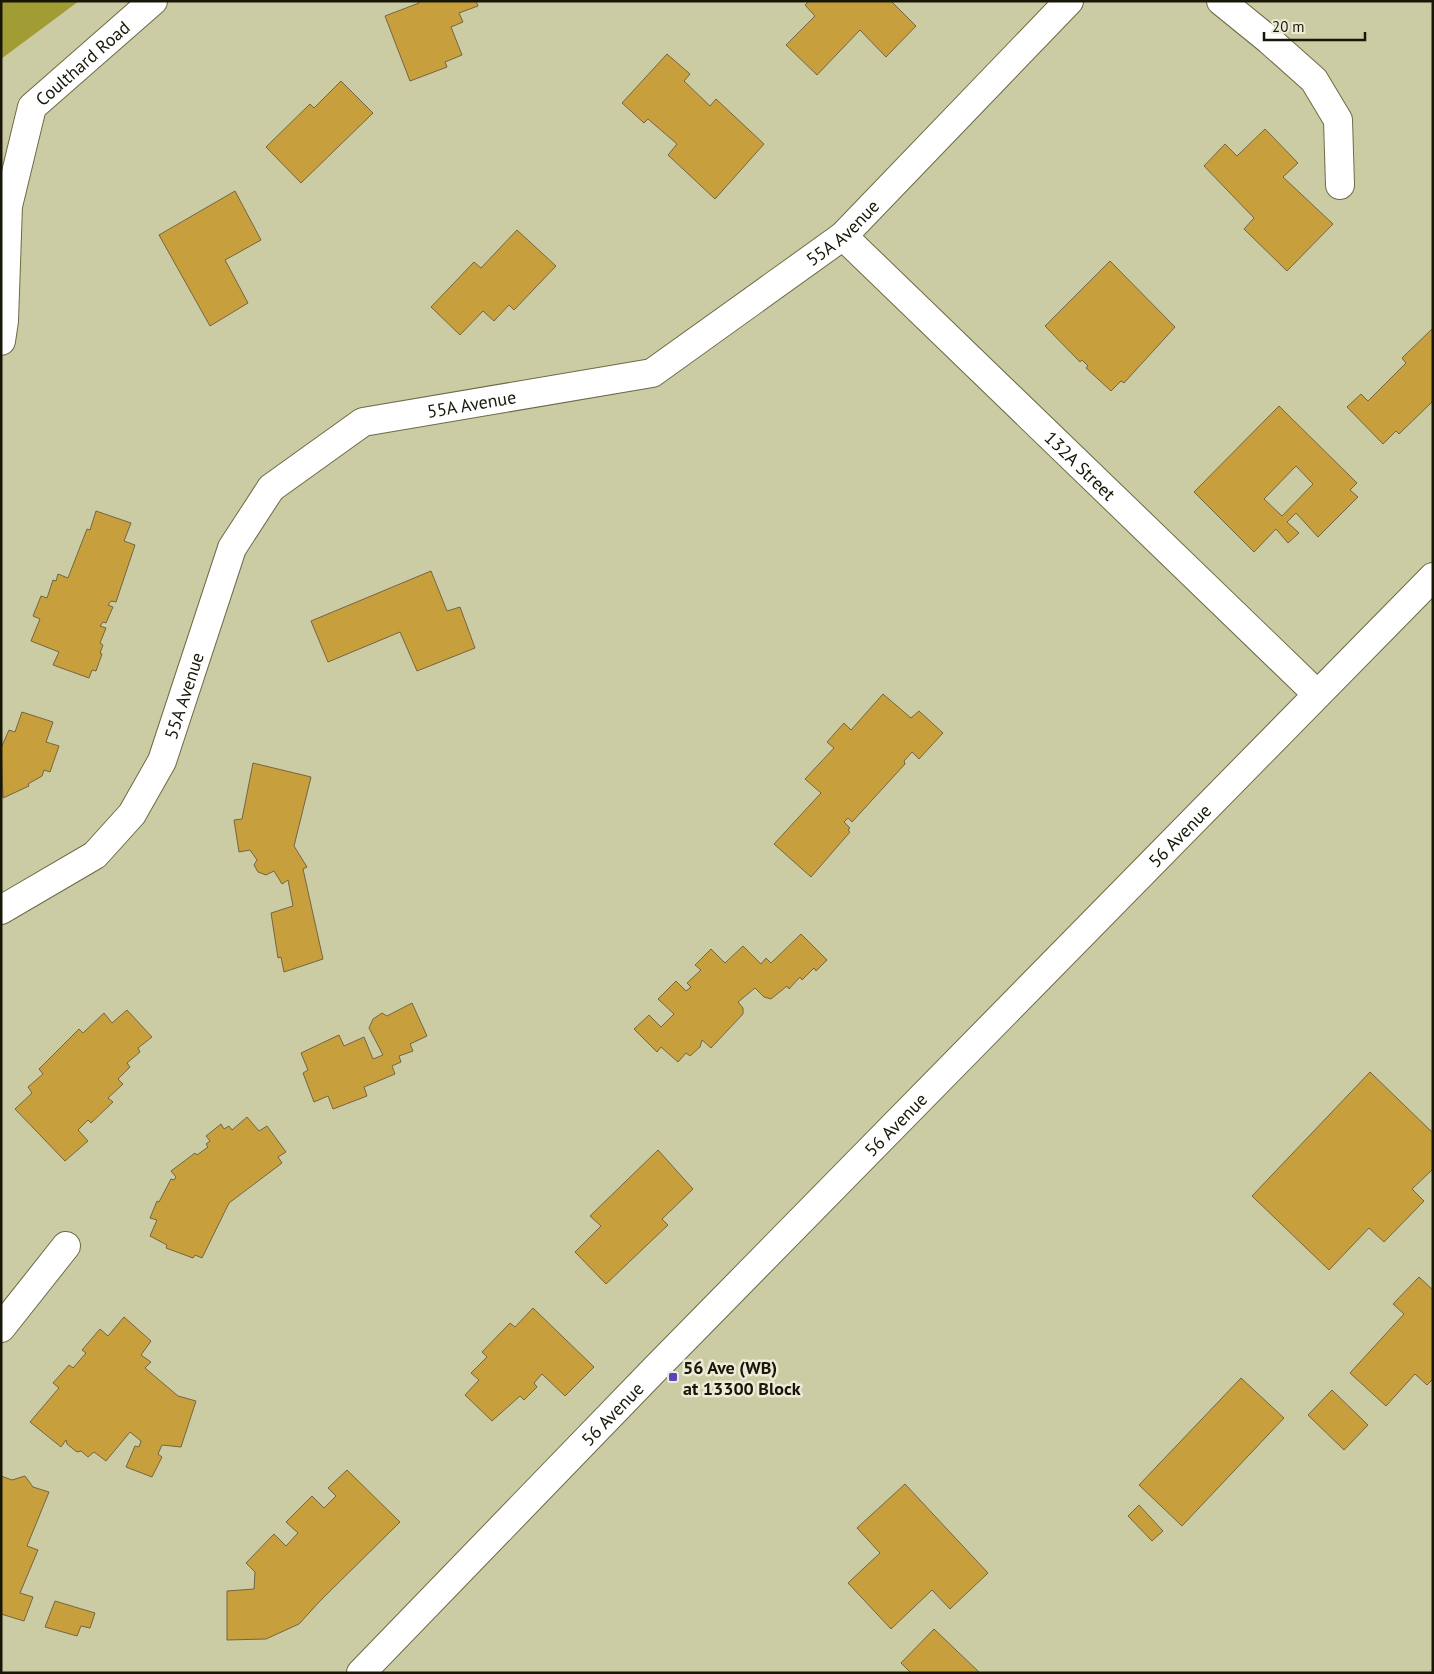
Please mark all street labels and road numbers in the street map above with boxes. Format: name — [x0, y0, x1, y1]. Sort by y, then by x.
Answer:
street label: Coulthard Road — [30, 15, 134, 110]
street label: 55A Avenue — [801, 194, 884, 271]
street label: 55A Avenue — [425, 385, 518, 422]
street label: 132A Street — [1040, 426, 1121, 505]
street label: 55A Avenue — [159, 649, 208, 742]
street label: 56 Avenue — [1143, 799, 1216, 872]
street label: 56 Avenue — [859, 1088, 932, 1161]
street label: 56 Avenue — [576, 1377, 648, 1450]

